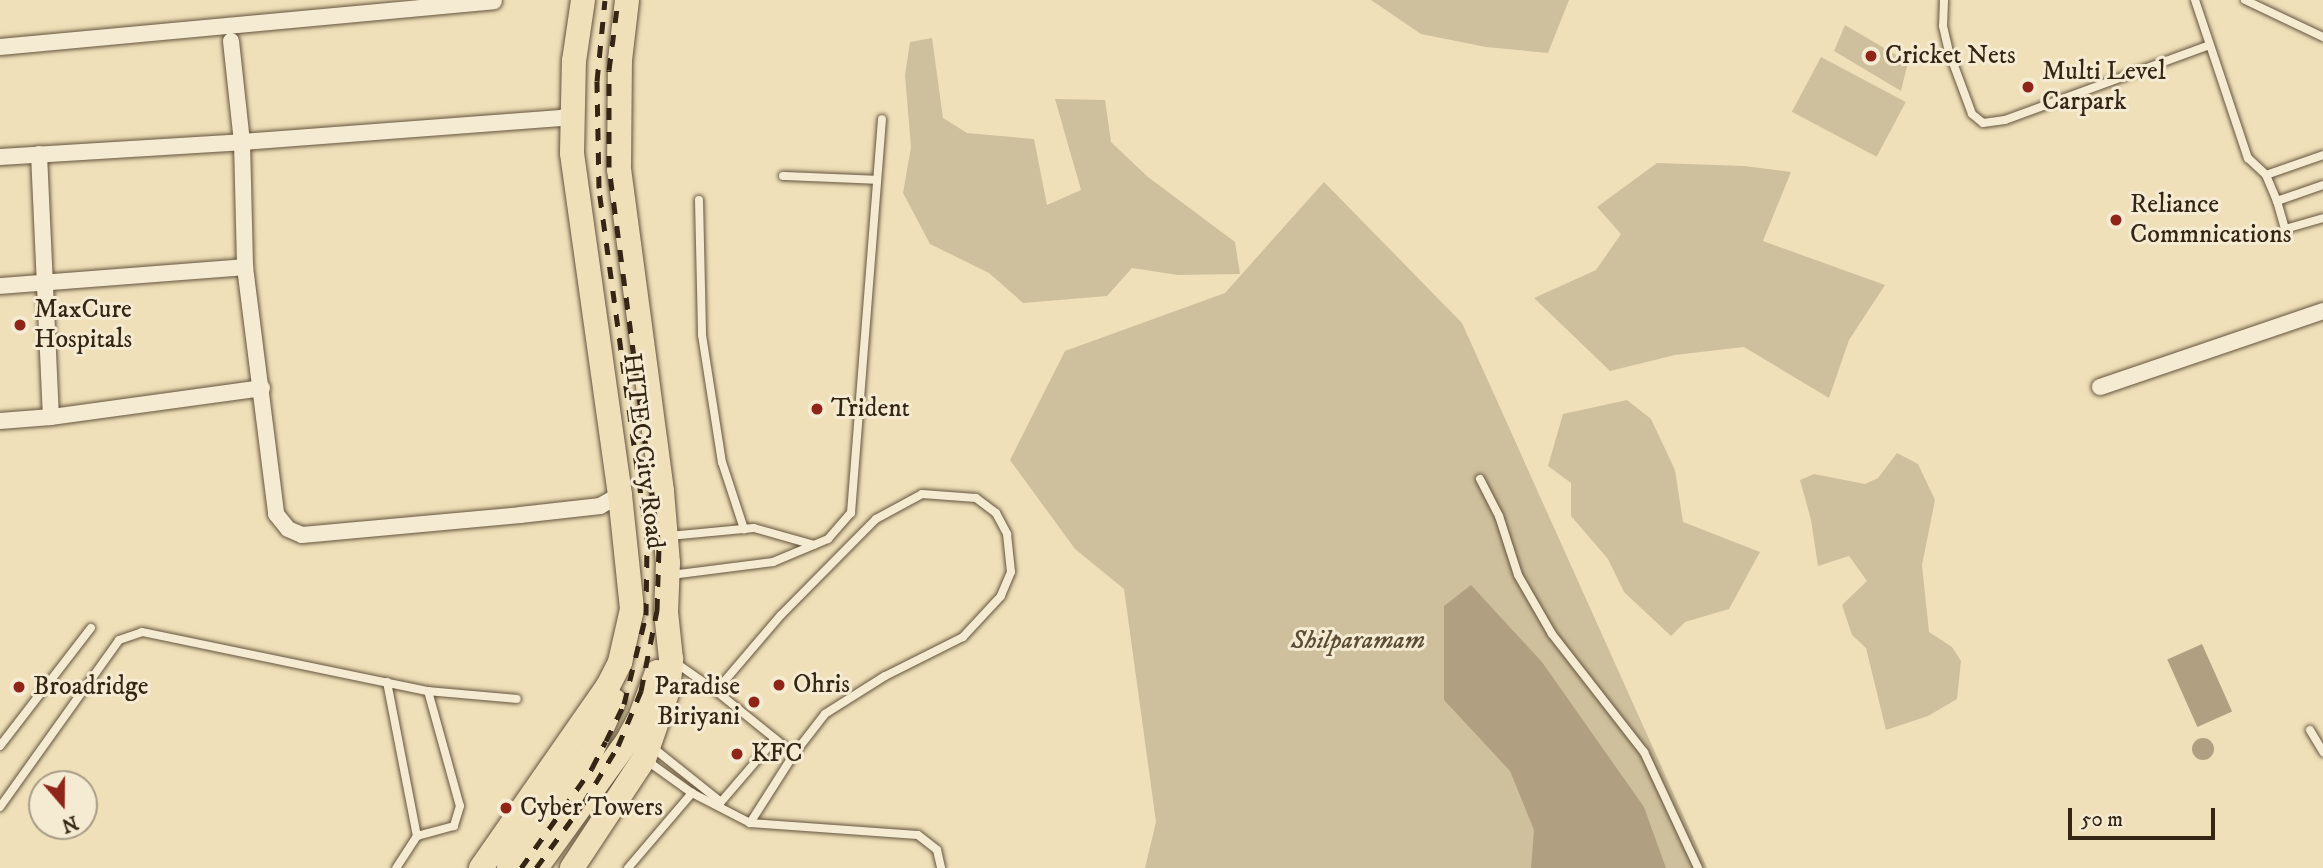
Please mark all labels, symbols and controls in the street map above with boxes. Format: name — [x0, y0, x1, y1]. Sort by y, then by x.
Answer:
place label: Cricket Nets — [1885, 40, 2016, 72]
marker: Cricket Nets — [1863, 48, 1879, 64]
place label: Multi Level Carpark — [2042, 56, 2166, 118]
marker: Multi Level Carpark — [2020, 79, 2036, 95]
place label: Reliance Commnications — [2130, 189, 2291, 250]
marker: Reliance Commnications — [2108, 212, 2124, 228]
place label: MaxCure Hospitals — [34, 294, 132, 356]
marker: MaxCure Hospitals — [12, 317, 28, 333]
street label: HITEC City Road — [615, 351, 671, 551]
place label: Trident — [831, 393, 910, 425]
marker: Trident — [809, 401, 825, 417]
park label: Shilparamam — [1291, 625, 1425, 657]
place label: Ohris — [793, 669, 850, 701]
place label: Broadridge — [33, 671, 148, 703]
place label: Paradise Biriyani — [654, 671, 740, 732]
marker: Ohris — [771, 677, 787, 693]
marker: Broadridge — [11, 679, 27, 695]
marker: Paradise Biriyani — [746, 694, 762, 710]
place label: KFC — [751, 738, 802, 770]
marker: KFC — [729, 746, 745, 762]
north arrow — [28, 770, 98, 840]
place label: Cyber Towers — [520, 792, 663, 824]
scale bar — [2071, 794, 2218, 838]
marker: Cyber Towers — [498, 800, 514, 816]
text: 50 m — [2081, 807, 2123, 833]
text: N — [58, 810, 81, 837]

